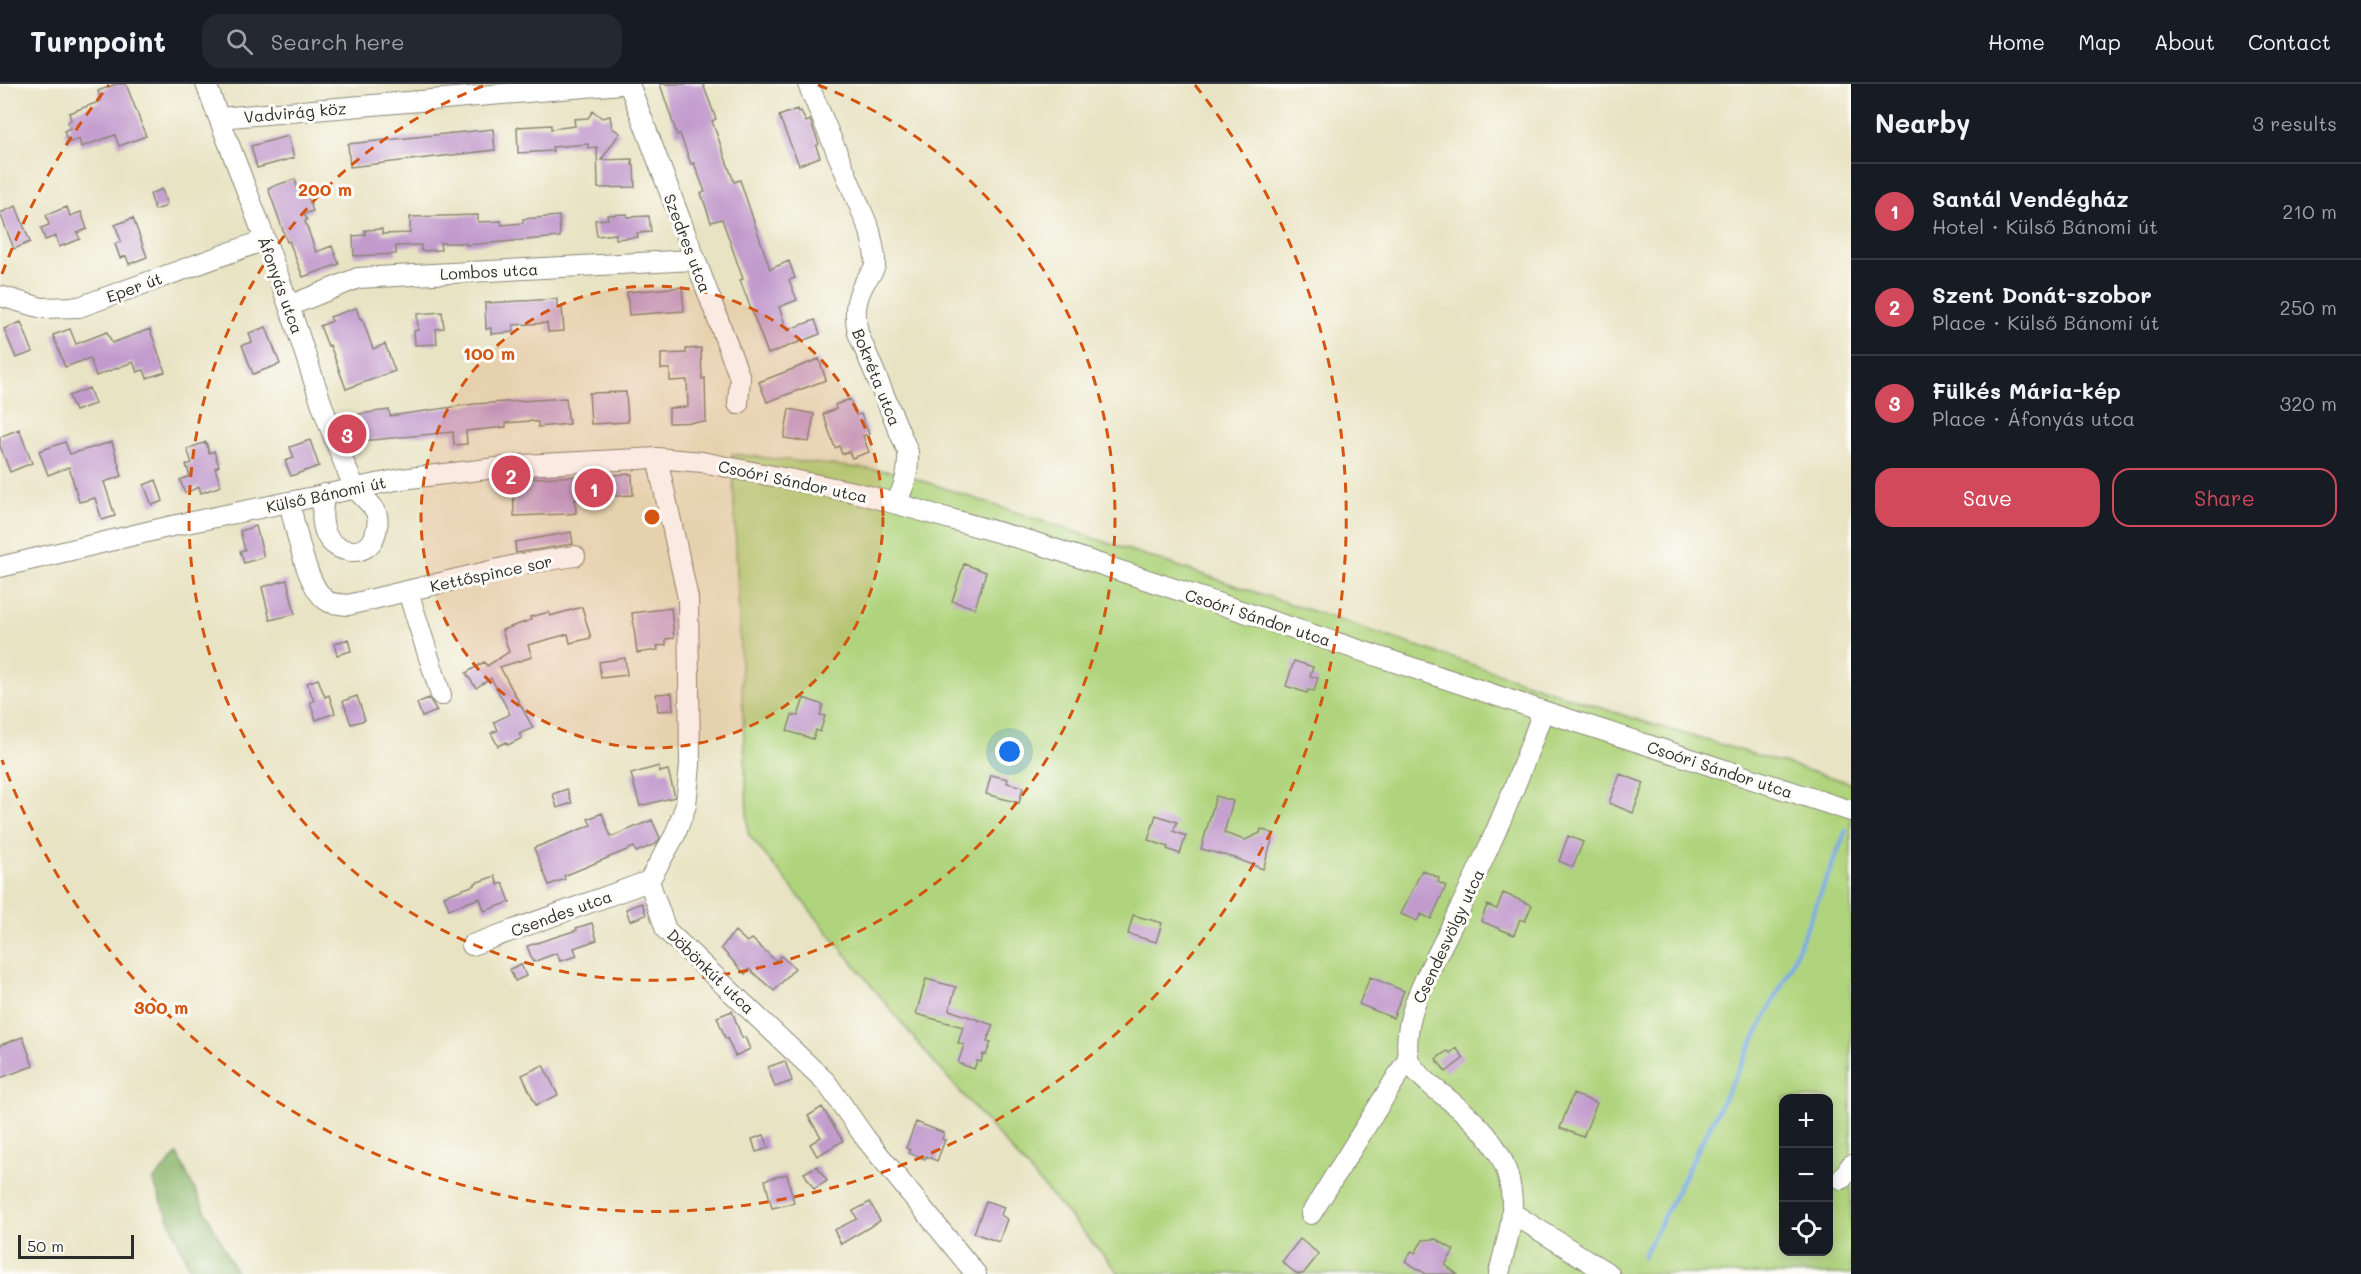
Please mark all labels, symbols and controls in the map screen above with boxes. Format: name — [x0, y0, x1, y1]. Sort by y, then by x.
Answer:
search box — [202, 14, 622, 68]
text: Turnpoint — [30, 23, 166, 59]
icon: search — [223, 25, 256, 58]
text: Search here — [271, 27, 405, 56]
text: Home — [1988, 28, 2045, 55]
text: Map — [2078, 28, 2121, 55]
text: About — [2154, 28, 2215, 55]
text: Contact — [2248, 28, 2331, 55]
street label: Vadvirág köz — [243, 97, 347, 127]
text: Nearby — [1875, 106, 1970, 140]
text: 3 results — [2252, 110, 2337, 136]
text: 200 m — [298, 177, 352, 201]
text: Santál Vendégház — [1932, 184, 2129, 213]
street label: Szedres utca — [660, 191, 716, 295]
text: 1 — [1890, 198, 1899, 224]
text: 210 m — [2282, 198, 2337, 224]
text: Hotel · Külső Bánomi út — [1932, 213, 2158, 239]
street label: Áfonyás utca — [254, 233, 308, 337]
street label: Lombos utca — [439, 258, 539, 284]
street label: Eper út — [103, 267, 165, 307]
text: Szent Donát-szobor — [1932, 280, 2152, 309]
text: 2 — [1889, 294, 1900, 320]
text: 250 m — [2280, 294, 2337, 320]
text: Place · Külső Bánomi út — [1932, 309, 2159, 335]
street label: Bokréta utca — [848, 325, 906, 429]
text: 100 m — [463, 341, 515, 365]
text: Fülkés Mária-kép — [1932, 376, 2121, 405]
text: 3 — [1889, 390, 1901, 416]
text: 320 m — [2279, 390, 2337, 416]
text: Place · Áfonyás utca — [1932, 405, 2135, 431]
pin: 3 — [328, 412, 366, 456]
pin: 2 — [492, 452, 530, 498]
street label: Csoóri Sándor utca — [716, 455, 870, 507]
pin: 1 — [574, 466, 614, 510]
button: Save — [1875, 468, 2100, 527]
button: Share — [2112, 468, 2337, 527]
street label: Külső Bánomi út — [264, 471, 388, 517]
centre of rings — [642, 507, 662, 527]
street label: Kettőspince sor — [428, 550, 554, 596]
street label: Csoóri Sándor utca — [1182, 584, 1334, 650]
street label: Csoóri Sándor utca — [1644, 736, 1796, 802]
your location — [995, 737, 1024, 766]
street label: Csendesvölgy utca — [1408, 866, 1488, 1006]
street label: Csendes utca — [508, 885, 614, 941]
street label: Döbönkút utca — [663, 924, 759, 1018]
text: 300 m — [134, 995, 188, 1019]
map controls — [1779, 1094, 1833, 1256]
button: + — [1779, 1094, 1833, 1148]
button: − — [1779, 1148, 1833, 1202]
button: locate — [1779, 1202, 1833, 1256]
scale bar — [18, 1232, 134, 1260]
text: 50 m — [27, 1235, 64, 1256]

